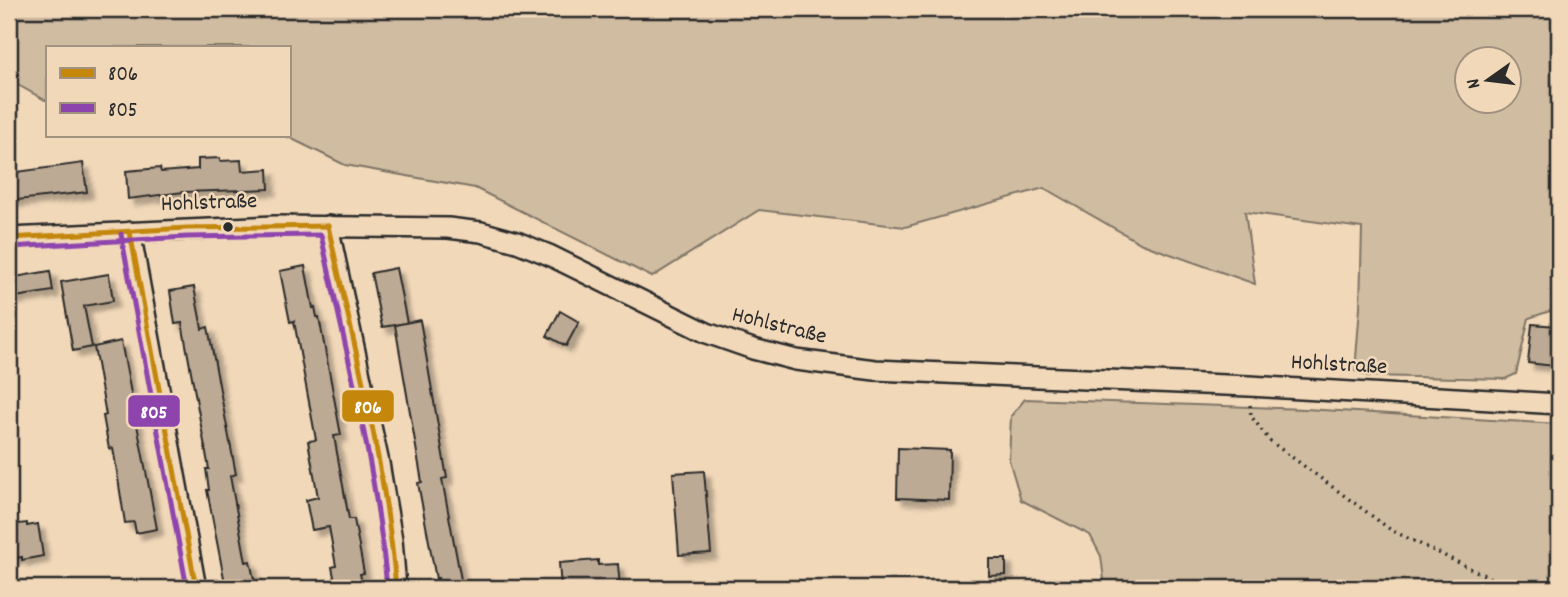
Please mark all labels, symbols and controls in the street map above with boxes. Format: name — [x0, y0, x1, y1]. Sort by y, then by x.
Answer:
legend — [46, 46, 290, 136]
north arrow — [1452, 46, 1522, 116]
text: 806 — [108, 61, 138, 91]
text: N — [1461, 75, 1489, 91]
text: 805 — [108, 97, 138, 127]
street label: Hohlstraße — [160, 186, 258, 222]
unlabelled marker — [221, 220, 235, 234]
street label: Hohlstraße — [728, 299, 830, 355]
street label: Hohlstraße — [1290, 347, 1388, 385]
line badge: 806 — [341, 389, 395, 423]
line badge: 805 — [127, 394, 181, 428]
text: 806 — [354, 396, 382, 423]
text: 805 — [141, 401, 168, 428]

